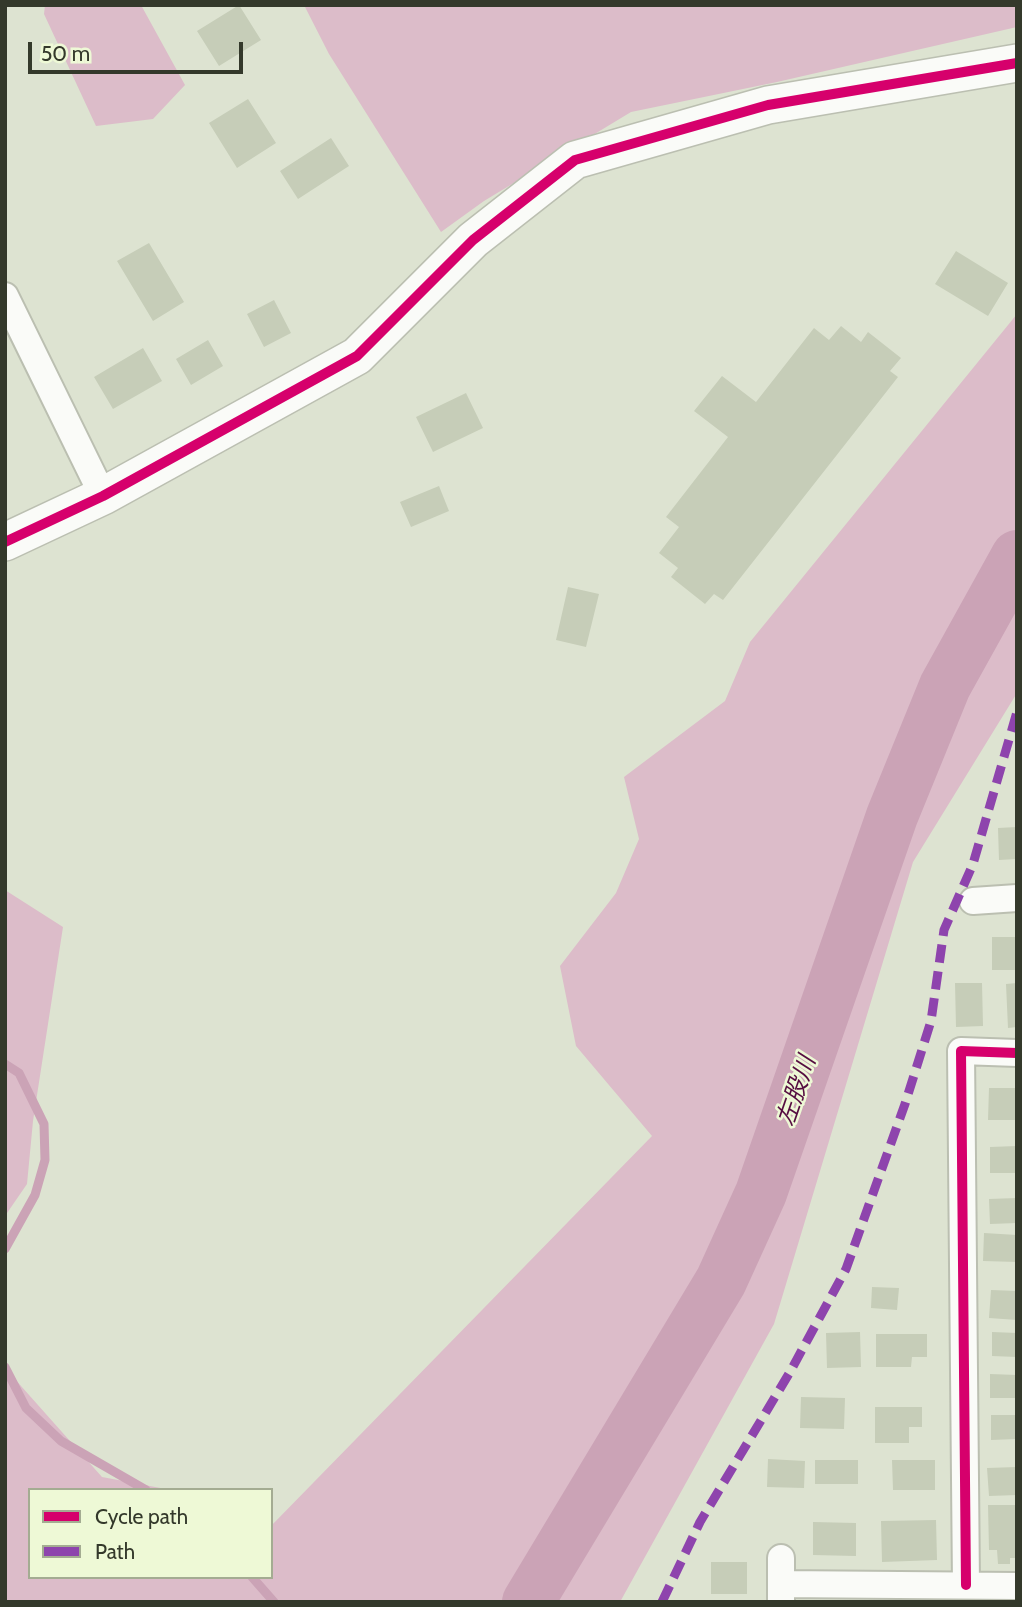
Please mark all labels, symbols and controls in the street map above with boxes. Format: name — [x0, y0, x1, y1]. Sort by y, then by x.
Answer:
scale bar — [32, 28, 247, 72]
text: 50 m — [41, 41, 90, 66]
water label: 左股川 — [772, 1052, 822, 1130]
legend — [28, 1488, 273, 1579]
text: Cycle path — [95, 1504, 188, 1529]
text: Path — [95, 1539, 135, 1564]

